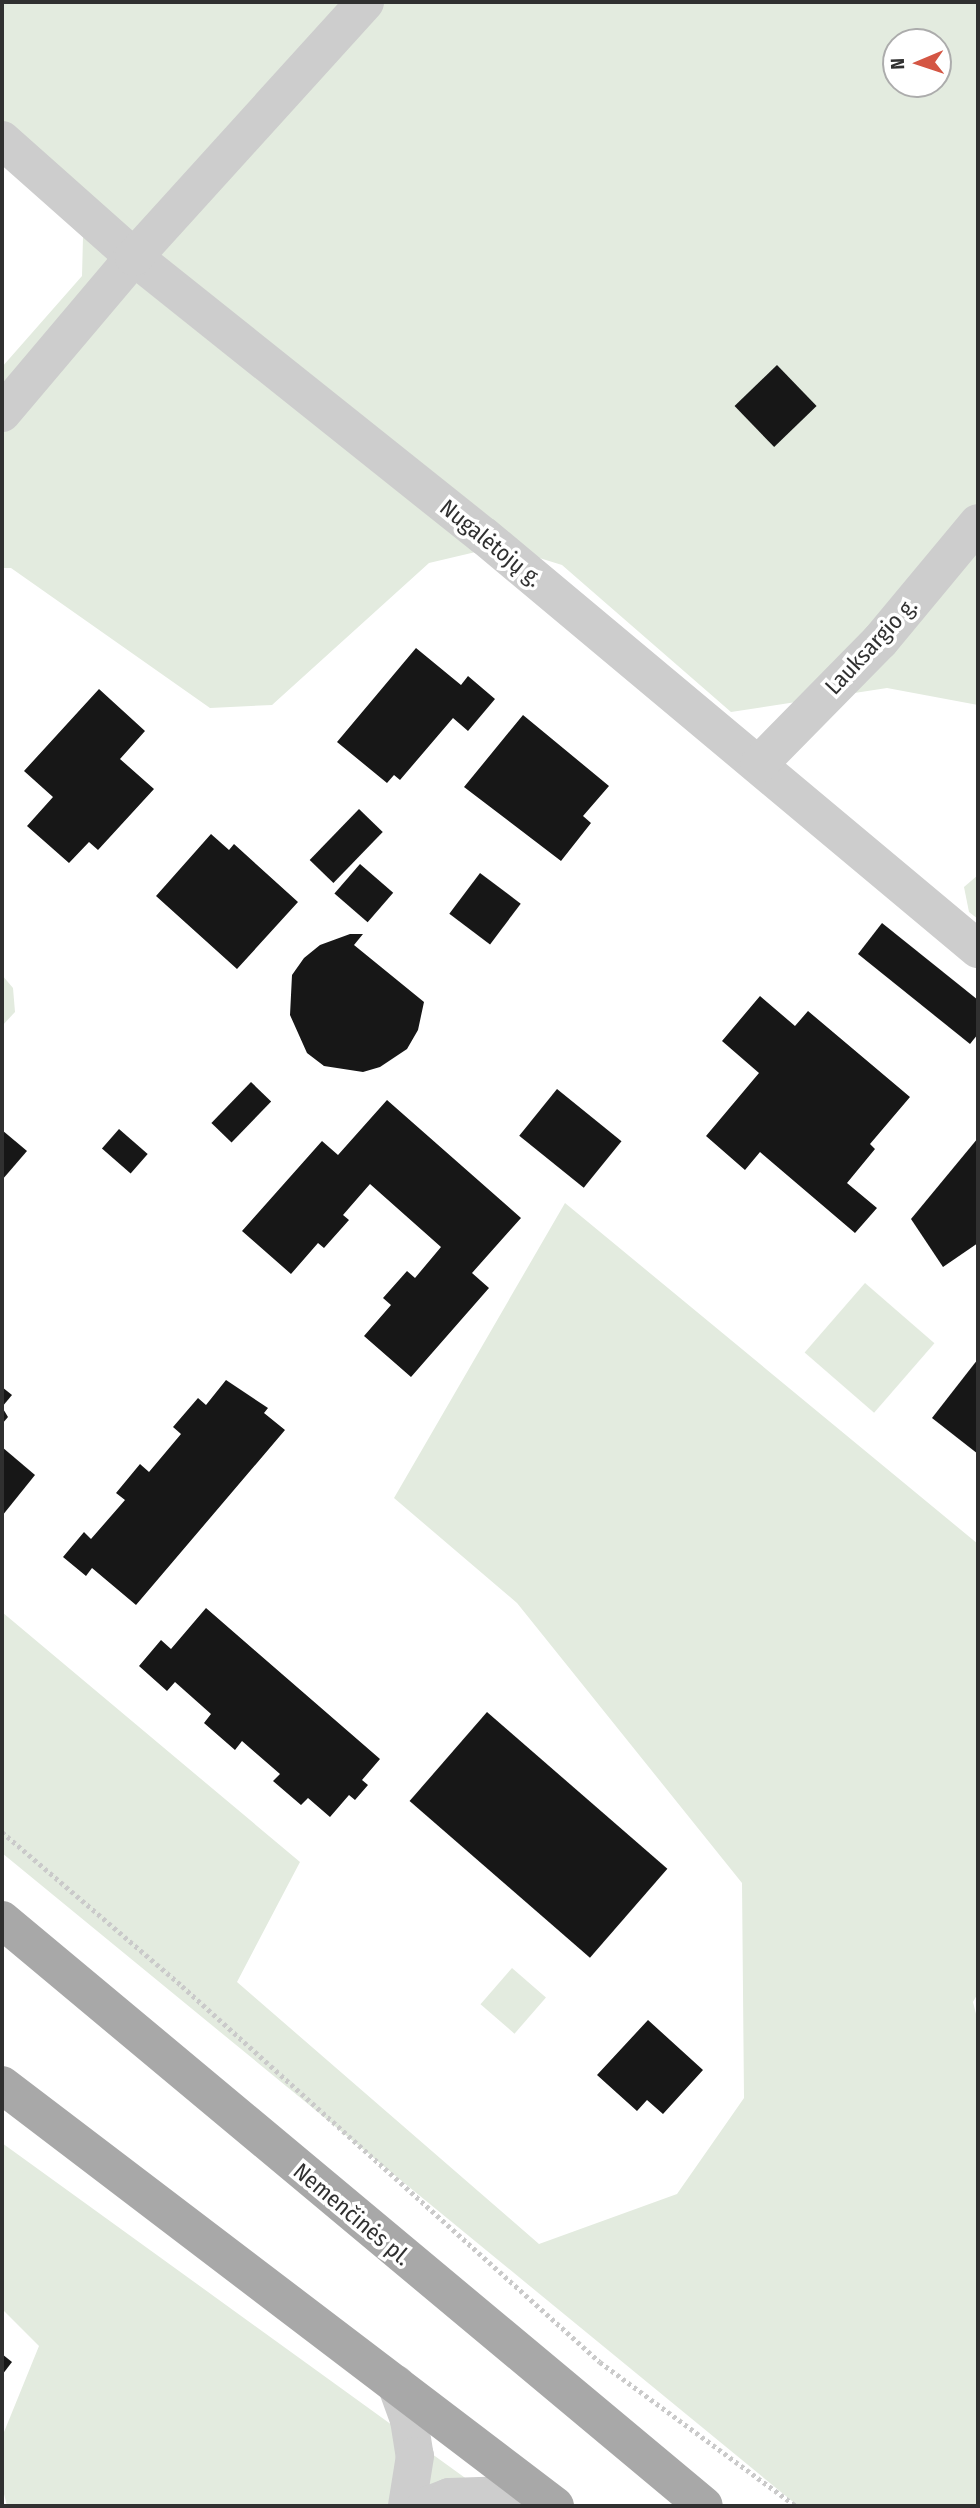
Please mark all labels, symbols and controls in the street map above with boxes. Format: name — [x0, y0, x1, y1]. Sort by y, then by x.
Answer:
north arrow — [882, 28, 952, 98]
text: N — [886, 58, 909, 70]
street label: Nugalėtojų g. — [435, 494, 547, 592]
street label: Lauksargio g. — [819, 592, 923, 700]
street label: Nemenčinės pl. — [288, 2157, 416, 2271]

